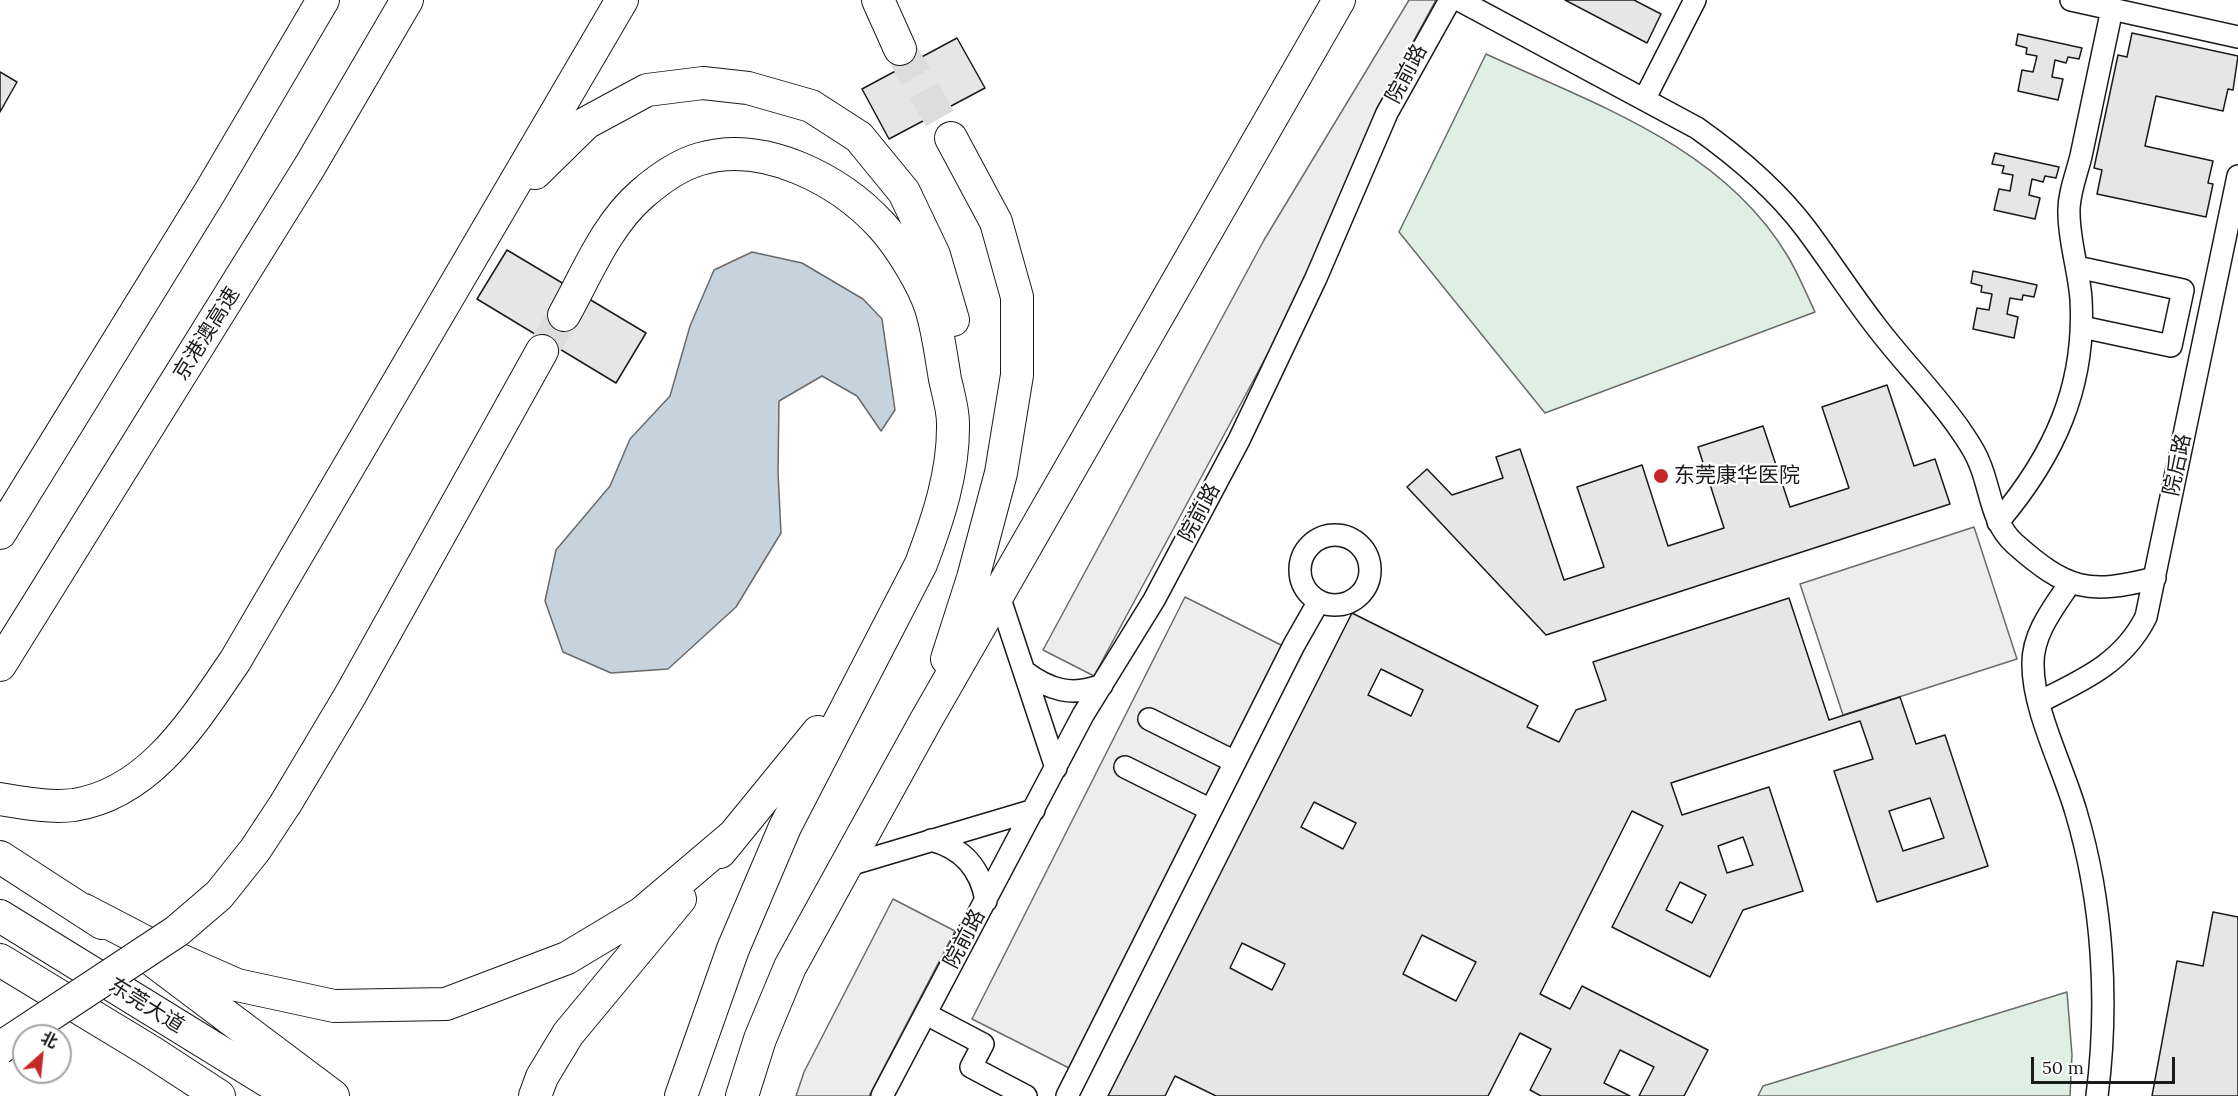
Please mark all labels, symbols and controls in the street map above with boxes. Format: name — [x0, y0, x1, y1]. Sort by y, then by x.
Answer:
street label: 院前路 — [1381, 40, 1433, 108]
street label: 京港澳高速 — [168, 283, 246, 385]
street label: 院后路 — [2159, 432, 2197, 498]
place label: 东莞康华医院 — [1674, 463, 1800, 489]
marker: 东莞康华医院 — [1652, 467, 1670, 485]
street label: 院前路 — [1174, 479, 1226, 547]
street label: 院前路 — [939, 905, 991, 973]
street label: 东莞大道 — [104, 973, 188, 1039]
north arrow — [12, 1024, 72, 1084]
text: 北 — [38, 1027, 61, 1052]
scale bar — [2034, 1045, 2178, 1083]
text: 50 m — [2042, 1056, 2084, 1079]

